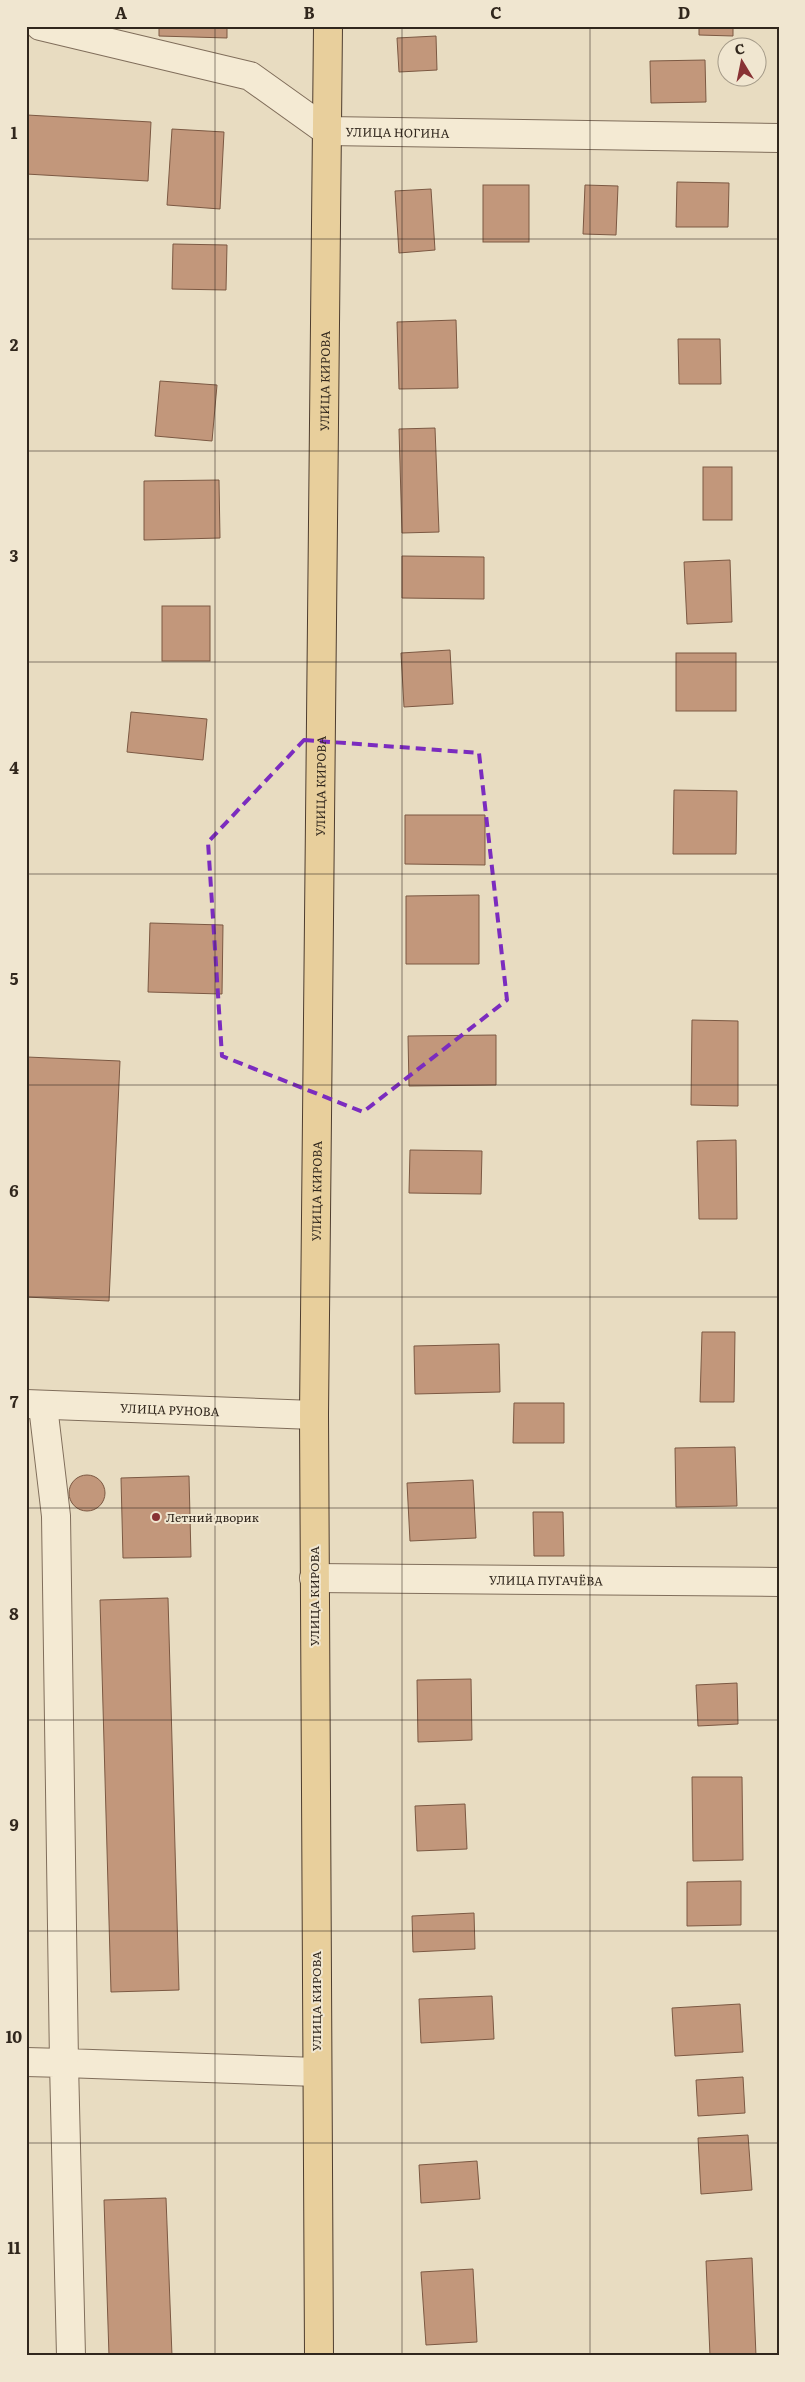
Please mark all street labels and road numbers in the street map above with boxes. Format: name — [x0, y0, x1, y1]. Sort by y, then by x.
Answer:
street label: УЛИЦА НОГИНА — [346, 122, 450, 142]
street label: УЛИЦА КИРОВА — [315, 331, 334, 431]
street label: УЛИЦА КИРОВА — [311, 736, 330, 836]
street label: УЛИЦА КИРОВА — [307, 1141, 326, 1241]
street label: УЛИЦА РУНОВА — [120, 1399, 220, 1420]
street label: УЛИЦА КИРОВА — [305, 1546, 323, 1646]
street label: УЛИЦА ПУГАЧЁВА — [489, 1571, 603, 1589]
street label: УЛИЦА КИРОВА — [307, 1951, 325, 2051]

